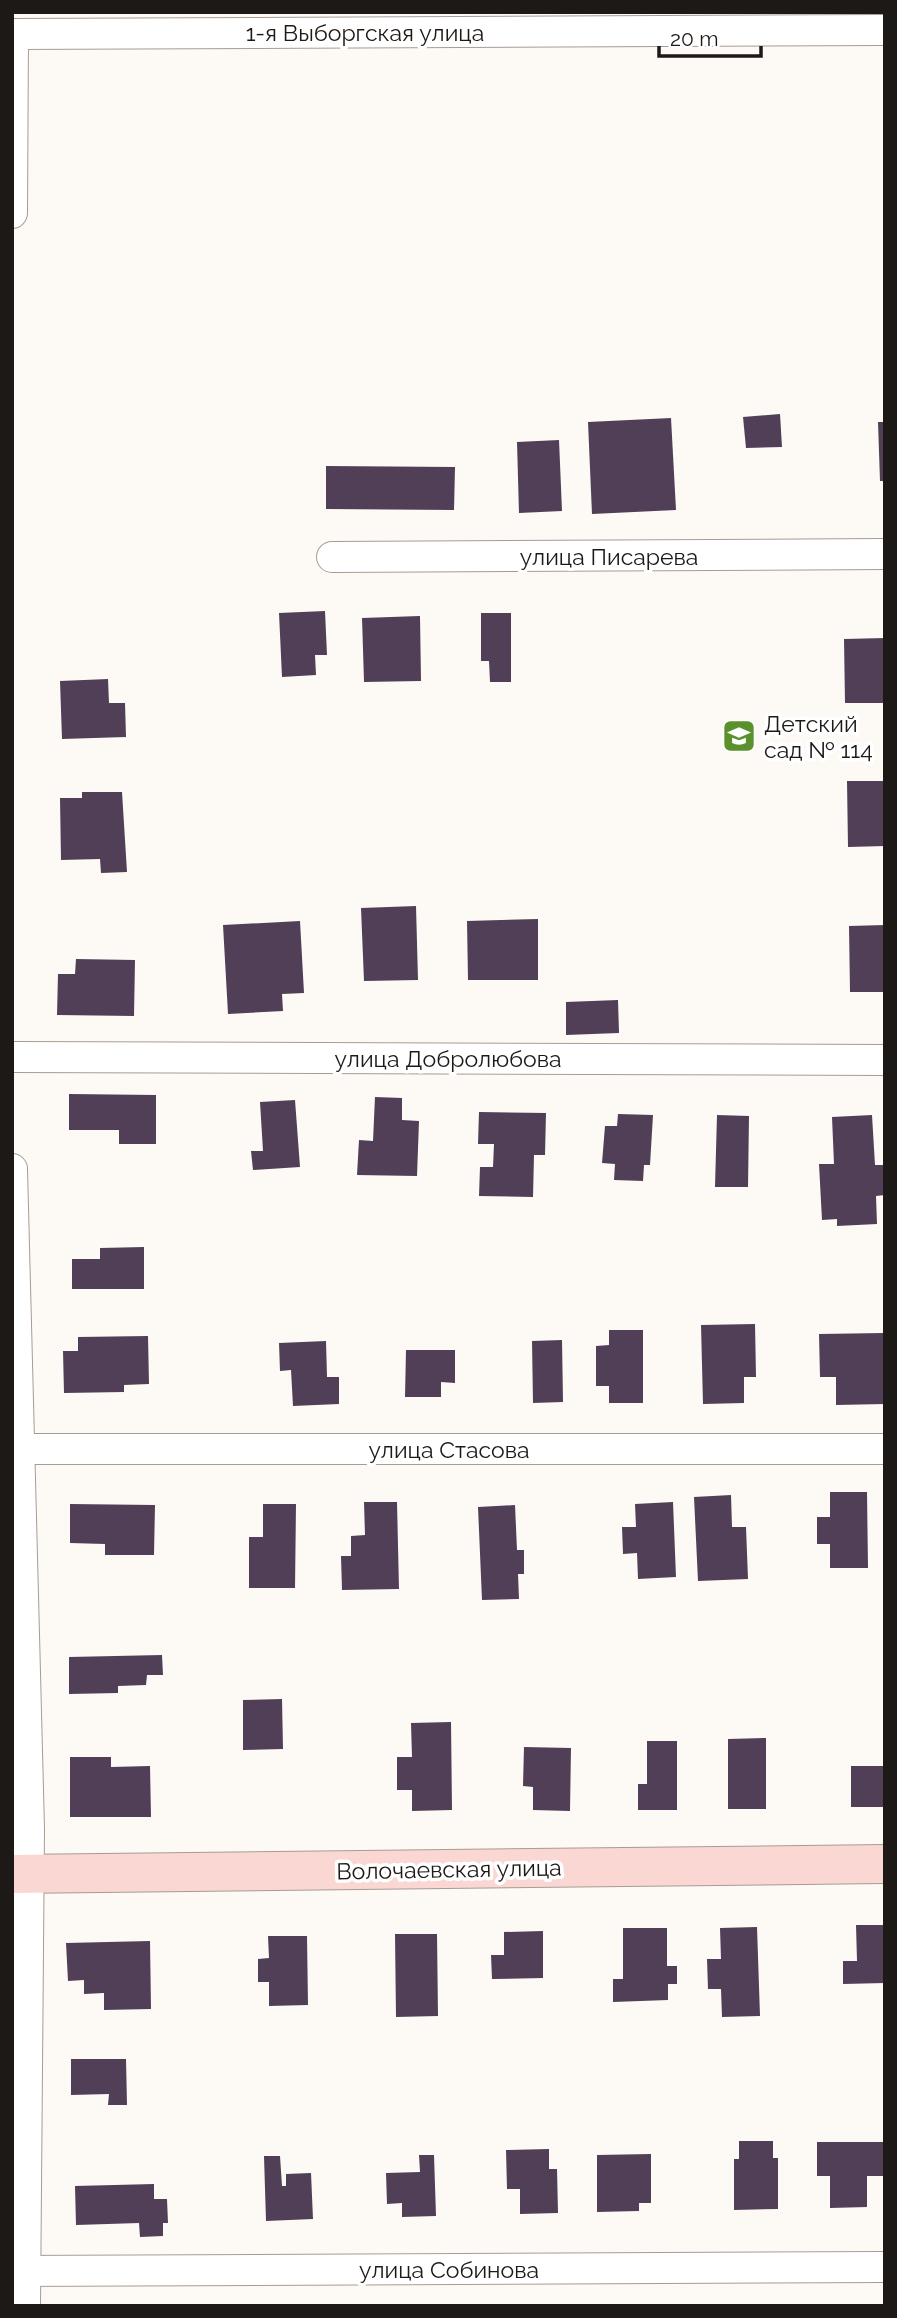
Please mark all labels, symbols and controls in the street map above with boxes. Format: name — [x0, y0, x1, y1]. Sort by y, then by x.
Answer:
scale bar — [659, 14, 760, 58]
street label: 1-я Выборгская улица — [246, 19, 484, 46]
text: 20 m — [670, 26, 718, 51]
street label: улица Писарева — [520, 543, 698, 570]
place label: Детский сад № 114 — [764, 710, 873, 763]
school or university icon: Детский сад № 114 — [720, 717, 758, 755]
street label: улица Добролюбова — [334, 1045, 562, 1072]
street label: улица Стасова — [368, 1436, 530, 1463]
street label: Волочаевская улица — [336, 1854, 562, 1884]
street label: улица Собинова — [359, 2256, 539, 2283]

